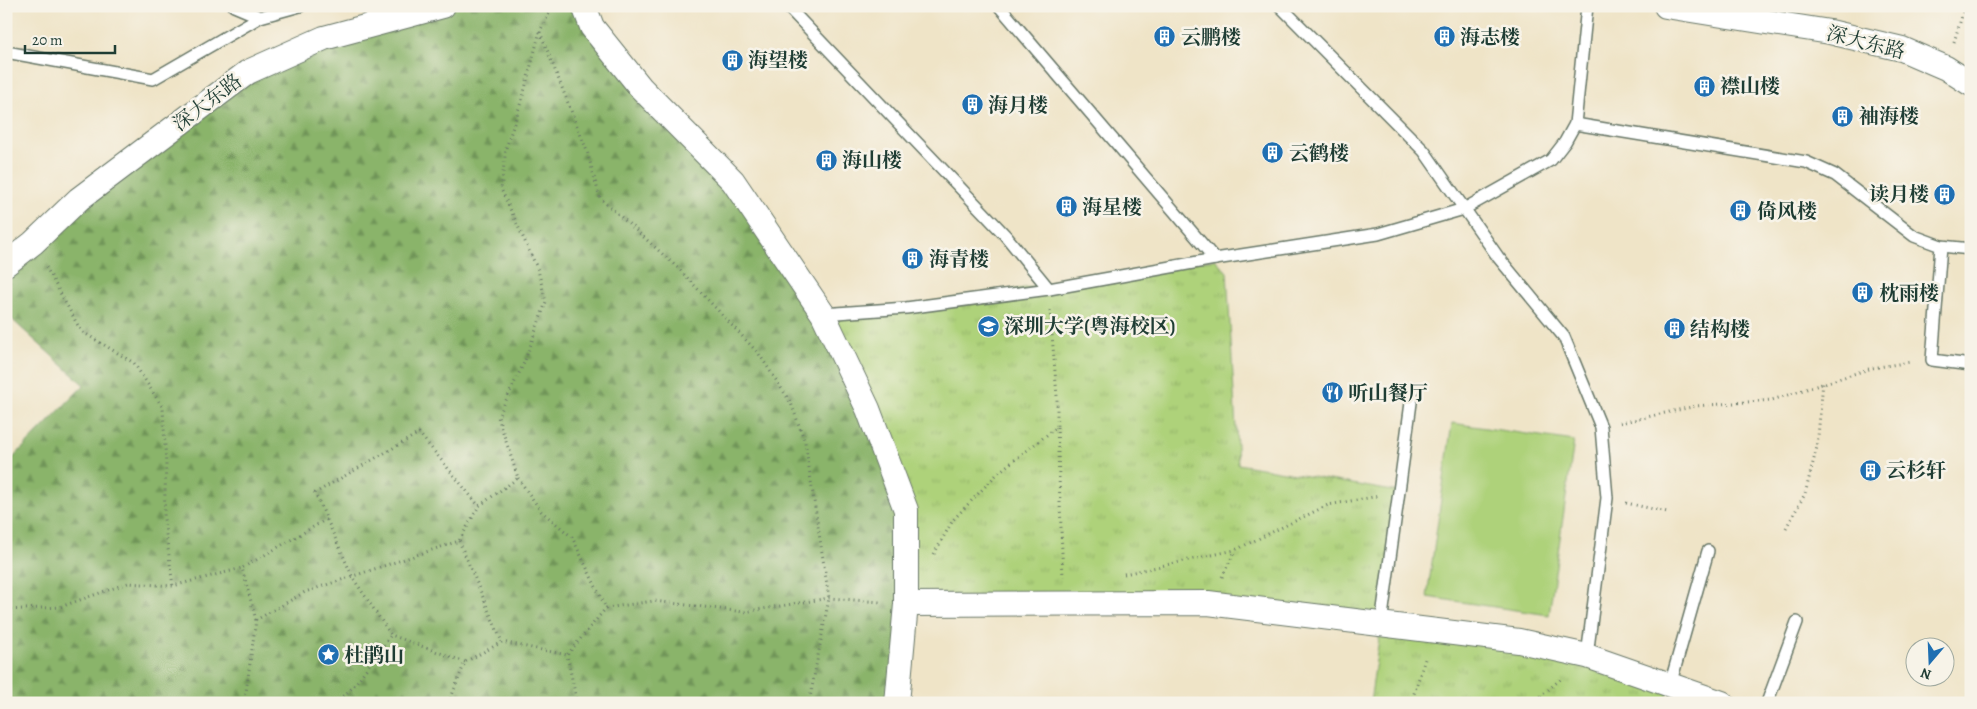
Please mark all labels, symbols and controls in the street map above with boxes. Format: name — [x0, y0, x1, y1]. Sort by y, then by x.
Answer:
street label: 深大东路 — [1824, 20, 1908, 65]
scale bar — [25, 22, 115, 54]
place label: 云鹏楼 — [1181, 24, 1241, 51]
place label: 海志楼 — [1460, 24, 1520, 51]
building icon: 云鹏楼 — [1153, 25, 1177, 49]
building icon: 海志楼 — [1432, 25, 1456, 49]
text: 20 m — [32, 30, 63, 50]
place label: 海望楼 — [748, 47, 808, 74]
building icon: 海望楼 — [720, 48, 744, 72]
street label: 深大东路 — [167, 68, 247, 137]
place label: 襟山楼 — [1720, 73, 1780, 100]
building icon: 襟山楼 — [1692, 74, 1716, 98]
place label: 海月楼 — [988, 92, 1048, 119]
building icon: 海月楼 — [960, 93, 984, 117]
place label: 袖海楼 — [1859, 103, 1919, 130]
building icon: 袖海楼 — [1831, 104, 1855, 128]
place label: 云鹤楼 — [1289, 140, 1349, 167]
building icon: 云鹤楼 — [1261, 141, 1285, 165]
place label: 海山楼 — [842, 147, 902, 174]
building icon: 海山楼 — [814, 148, 838, 172]
place label: 读月楼 — [1869, 181, 1929, 208]
building icon: 读月楼 — [1933, 182, 1957, 206]
place label: 海星楼 — [1082, 194, 1142, 221]
building icon: 海星楼 — [1054, 195, 1078, 219]
place label: 倚风楼 — [1757, 198, 1817, 225]
building icon: 倚风楼 — [1729, 199, 1753, 223]
place label: 海青楼 — [929, 246, 989, 273]
building icon: 海青楼 — [901, 247, 925, 271]
place label: 枕雨楼 — [1879, 280, 1939, 307]
building icon: 枕雨楼 — [1851, 281, 1875, 305]
place label: 深圳大学(粤海校区) — [1004, 313, 1176, 340]
school or university icon: 深圳大学(粤海校区) — [976, 314, 1000, 338]
place label: 结构楼 — [1690, 316, 1750, 343]
building icon: 结构楼 — [1662, 317, 1686, 341]
place label: 听山餐厅 — [1348, 380, 1428, 407]
restaurant icon: 听山餐厅 — [1320, 381, 1344, 405]
place label: 云杉轩 — [1886, 457, 1946, 484]
building icon: 云杉轩 — [1858, 458, 1882, 482]
north arrow — [1904, 636, 1954, 686]
place label: 杜鹃山 — [344, 642, 404, 669]
place icon: 杜鹃山 — [316, 643, 340, 667]
text: N — [1918, 663, 1934, 684]

